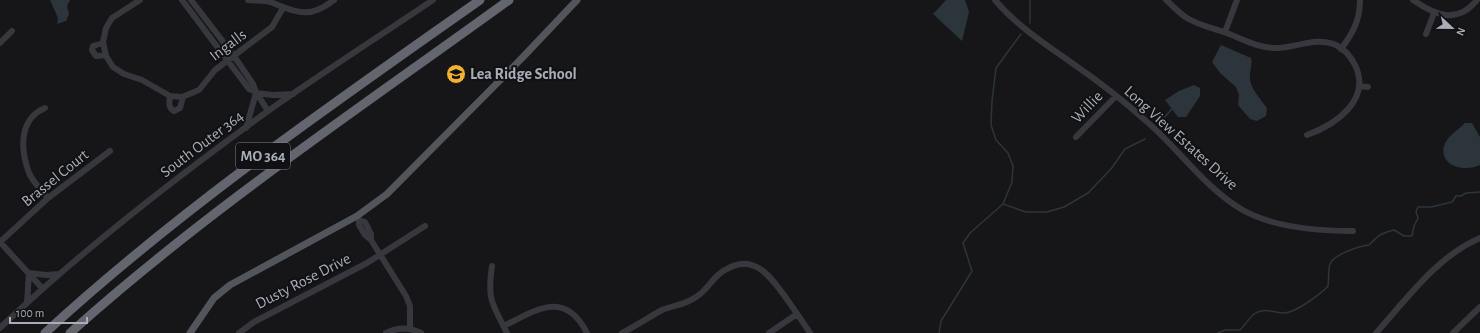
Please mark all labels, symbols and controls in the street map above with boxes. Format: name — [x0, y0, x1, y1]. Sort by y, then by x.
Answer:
north arrow — [1432, 8, 1472, 48]
street label: Ingalls — [207, 26, 249, 64]
text: N — [1454, 26, 1467, 37]
school or university icon: Lea Ridge School — [445, 63, 467, 85]
place label: Lea Ridge School — [470, 66, 577, 82]
street label: Long View Estates Drive — [1121, 83, 1241, 193]
street label: Willie — [1068, 88, 1106, 126]
street label: South Outer 364 — [157, 107, 247, 180]
road number: MO 364 — [236, 143, 290, 169]
street label: Brassel Court — [19, 146, 91, 210]
street label: Dusty Rose Drive — [253, 250, 354, 313]
scale bar — [10, 299, 87, 325]
text: 100 m — [16, 307, 44, 319]

